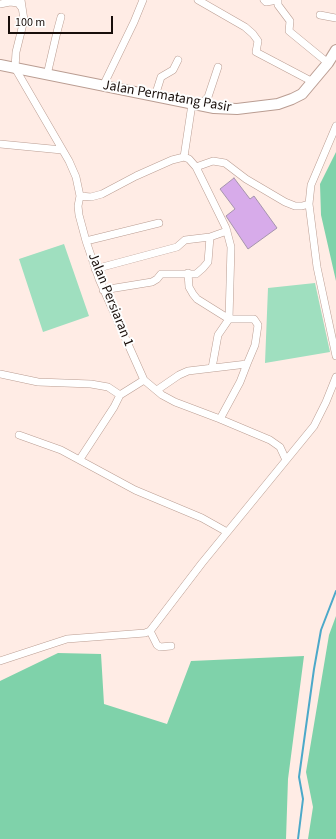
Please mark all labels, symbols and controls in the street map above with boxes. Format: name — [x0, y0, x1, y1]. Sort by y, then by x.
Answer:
scale bar — [10, 8, 115, 34]
text: 100 m — [15, 14, 45, 31]
street label: Jalan Permatang Pasir — [101, 77, 233, 117]
street label: Jalan Persiaran 1 — [84, 251, 136, 349]

